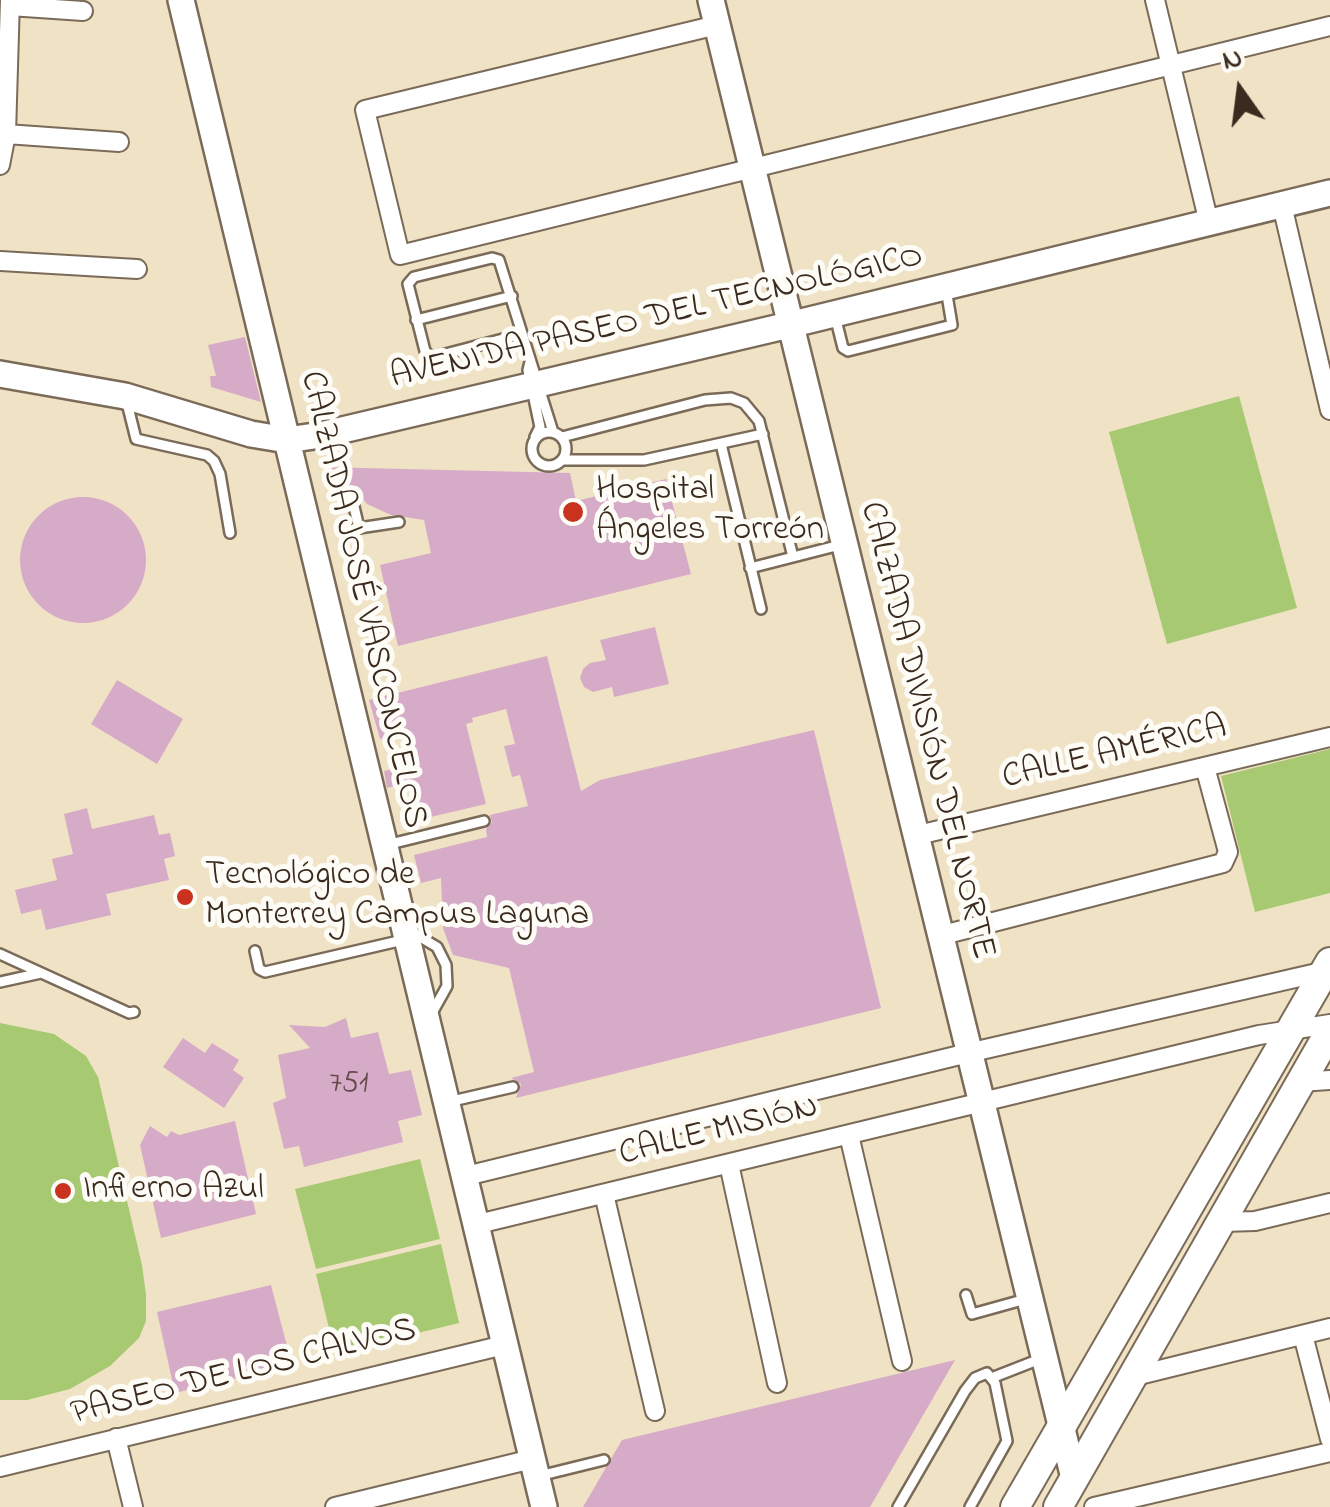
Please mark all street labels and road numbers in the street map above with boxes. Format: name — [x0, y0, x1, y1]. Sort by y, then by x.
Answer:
street label: AVENIDA PASEO DEL TECNOLÓGICO — [387, 237, 927, 401]
street label: CALZADA JOSÉ VASCONCELOS — [288, 367, 434, 833]
street label: CALZADA DIVISIÓN DEL NORTE — [848, 498, 1002, 964]
street label: CALLE AMÉRICA — [999, 709, 1231, 801]
street label: CALLE MISIÓN — [615, 1088, 823, 1178]
street label: PASEO DE LOS CALVOS — [67, 1311, 421, 1437]

